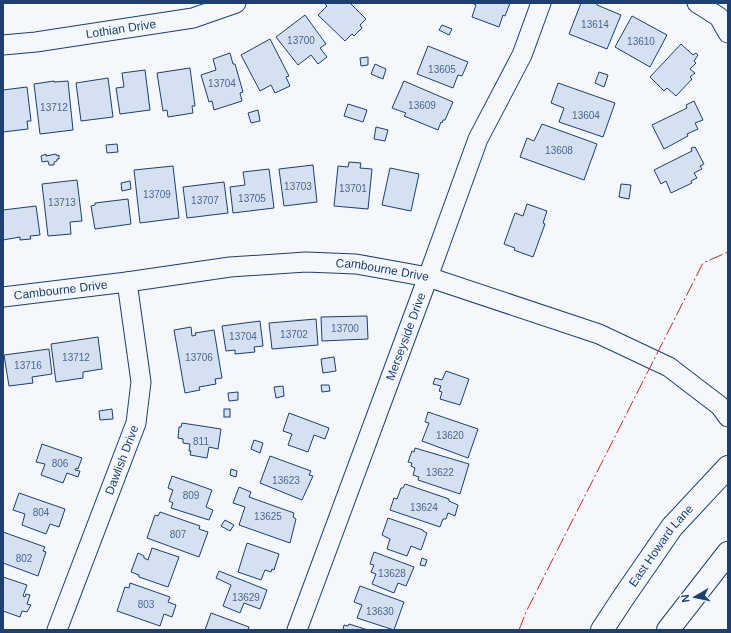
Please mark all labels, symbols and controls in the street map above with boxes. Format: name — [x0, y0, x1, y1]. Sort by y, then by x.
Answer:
street label: Lothian Drive — [85, 17, 157, 41]
house number: 13614 — [581, 19, 609, 30]
house number: 13700 — [287, 35, 315, 46]
house number: 13610 — [627, 36, 655, 47]
house number: 13605 — [428, 64, 456, 75]
house number: 13704 — [208, 78, 236, 89]
house number: 13609 — [408, 100, 436, 111]
house number: 13712 — [40, 102, 68, 113]
house number: 13604 — [572, 110, 600, 121]
house number: 13608 — [545, 145, 573, 156]
house number: 13703 — [284, 181, 312, 192]
house number: 13701 — [339, 183, 367, 194]
house number: 13709 — [143, 189, 171, 200]
house number: 13705 — [238, 193, 266, 204]
house number: 13707 — [191, 195, 219, 206]
house number: 13713 — [48, 197, 76, 208]
street label: Cambourne Drive — [335, 256, 430, 284]
street label: Cambourne Drive — [13, 277, 108, 303]
street label: Merseyside Drive — [383, 290, 429, 382]
house number: 13700 — [331, 323, 359, 334]
house number: 13702 — [280, 329, 308, 340]
house number: 13704 — [229, 331, 257, 342]
house number: 13712 — [62, 352, 90, 363]
house number: 13706 — [185, 352, 213, 363]
house number: 13716 — [14, 360, 42, 371]
street label: Dawlish Drive — [102, 423, 142, 497]
house number: 13620 — [436, 430, 464, 441]
house number: 811 — [193, 436, 209, 447]
house number: 806 — [52, 458, 69, 469]
house number: 13622 — [426, 467, 454, 478]
house number: 13623 — [272, 475, 300, 486]
house number: 809 — [183, 490, 200, 501]
house number: 13624 — [410, 502, 438, 513]
street label: East Howard Lane — [626, 502, 696, 589]
house number: 804 — [33, 507, 50, 518]
house number: 13625 — [254, 511, 282, 522]
house number: 807 — [170, 529, 187, 540]
house number: 802 — [16, 553, 33, 564]
house number: 13628 — [378, 568, 406, 579]
north arrow — [675, 577, 715, 617]
house number: 13629 — [232, 592, 260, 603]
text: N — [679, 594, 692, 603]
house number: 803 — [138, 599, 155, 610]
house number: 13630 — [366, 606, 394, 617]

